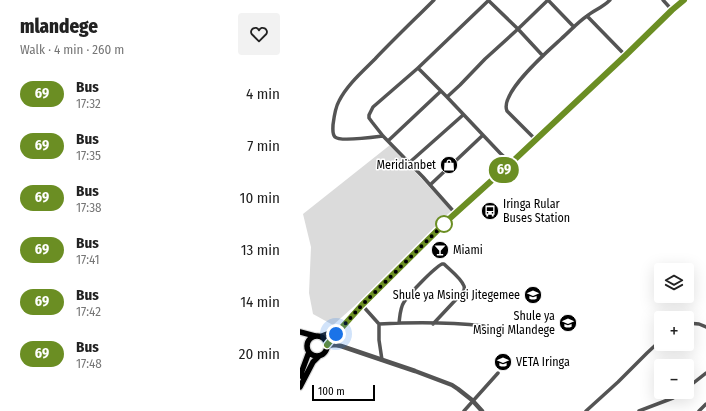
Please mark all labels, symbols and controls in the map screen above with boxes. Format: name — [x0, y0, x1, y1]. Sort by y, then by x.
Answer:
button: heart — [238, 13, 280, 55]
text: mlandege — [20, 15, 98, 38]
text: Walk · 4 min · 260 m — [20, 42, 124, 57]
text: Bus — [76, 78, 99, 96]
text: 69 — [35, 85, 49, 102]
text: 4 min — [246, 85, 280, 103]
text: 17:32 — [76, 96, 101, 111]
text: Bus — [76, 130, 99, 148]
text: 69 — [35, 137, 49, 154]
text: 7 min — [247, 137, 280, 155]
text: 17:35 — [76, 148, 101, 163]
shop icon: Meridianbet — [439, 155, 459, 175]
line badge: 69 — [486, 157, 522, 183]
place label: Meridianbet — [376, 158, 436, 172]
text: 69 — [497, 161, 511, 178]
text: Bus — [76, 182, 99, 200]
text: 69 — [35, 189, 49, 206]
text: 10 min — [240, 189, 280, 207]
place label: Iringa Rular Buses Station — [503, 197, 570, 225]
text: 17:38 — [76, 200, 102, 215]
bus stop icon: Iringa Rular Buses Station — [480, 201, 500, 221]
unlabelled marker — [435, 215, 453, 233]
text: Bus — [76, 234, 99, 252]
bar icon: Miami — [430, 240, 450, 260]
text: 69 — [35, 241, 49, 258]
text: 13 min — [241, 241, 280, 259]
place label: Miami — [453, 243, 483, 257]
text: 17:41 — [76, 252, 100, 267]
map controls — [654, 263, 694, 399]
button: layers — [654, 263, 694, 303]
school or university icon: Shule ya Msingi Jitegemee — [523, 285, 543, 305]
text: Bus — [76, 286, 99, 304]
place label: Shule ya Msingi Jitegemee — [393, 288, 520, 302]
text: 69 — [35, 293, 49, 310]
text: 14 min — [240, 293, 280, 311]
text: 17:42 — [76, 304, 101, 319]
place label: Shule ya Msingi Mlandege — [473, 309, 555, 337]
button: + — [654, 311, 694, 351]
school or university icon: Shule ya Msingi Mlandege — [558, 313, 578, 333]
your location — [326, 324, 346, 344]
text: Bus — [76, 338, 99, 356]
text: 69 — [35, 345, 49, 362]
text: 20 min — [239, 345, 280, 363]
school or university icon: VETA Iringa — [493, 352, 513, 372]
place label: VETA Iringa — [516, 355, 570, 369]
text: 17:48 — [76, 356, 102, 371]
button: − — [654, 359, 694, 399]
scale bar — [312, 383, 375, 402]
text: 100 m — [318, 385, 345, 398]

